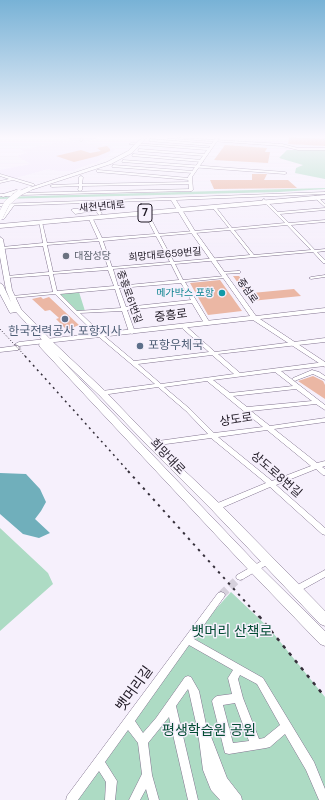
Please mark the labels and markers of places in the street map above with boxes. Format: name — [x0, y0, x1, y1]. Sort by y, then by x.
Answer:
place label: 대잠성당 — [74, 250, 111, 262]
marker: 대잠성당 — [61, 251, 71, 261]
place label: 메가박스 포항 — [156, 287, 214, 299]
marker: 메가박스 포항 — [217, 288, 227, 298]
marker: 한국전력공사 포항지사 — [60, 314, 70, 324]
place label: 한국전력공사 포항지사 — [8, 325, 122, 339]
place label: 포항우체국 — [148, 339, 203, 353]
marker: 포항우체국 — [135, 341, 145, 351]

